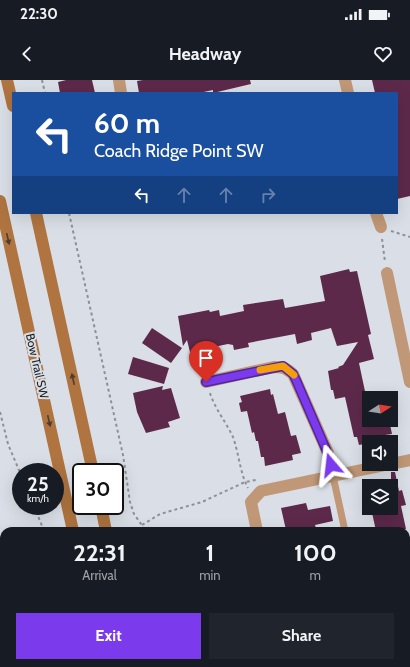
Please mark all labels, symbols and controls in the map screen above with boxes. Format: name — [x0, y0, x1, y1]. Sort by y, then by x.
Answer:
text: 22:30 — [20, 5, 58, 23]
icon: back — [16, 43, 38, 65]
text: Headway — [169, 43, 241, 65]
icon: heart — [372, 43, 394, 65]
text: 60 m — [94, 106, 160, 140]
icon: left — [28, 108, 80, 160]
text: Coach Ridge Point SW — [94, 140, 263, 162]
icon: left — [131, 184, 153, 206]
icon: ahead — [173, 184, 195, 206]
icon: ahead — [215, 184, 237, 206]
icon: right — [257, 184, 279, 206]
one-way arrow — [6, 233, 12, 246]
street label: Bow Trail SW — [23, 332, 52, 401]
pin — [189, 341, 223, 382]
icon: arrive — [195, 347, 217, 369]
one-way arrow — [69, 373, 75, 385]
north arrow — [362, 391, 398, 427]
map controls — [362, 391, 398, 515]
one-way arrow — [46, 415, 52, 427]
button: sound — [362, 435, 398, 471]
position arrow — [310, 444, 352, 486]
speed limit sign: 30 — [72, 463, 124, 515]
text: 25 — [27, 472, 49, 496]
button: layers — [362, 479, 398, 515]
text: km/h — [27, 492, 49, 505]
text: 22:31 — [73, 538, 126, 567]
text: 1 — [205, 538, 214, 567]
text: 100 — [294, 538, 337, 567]
text: Arrival — [82, 567, 117, 583]
text: min — [199, 567, 221, 583]
text: m — [310, 567, 321, 583]
button: Exit — [16, 613, 201, 659]
button: Share — [209, 613, 394, 659]

